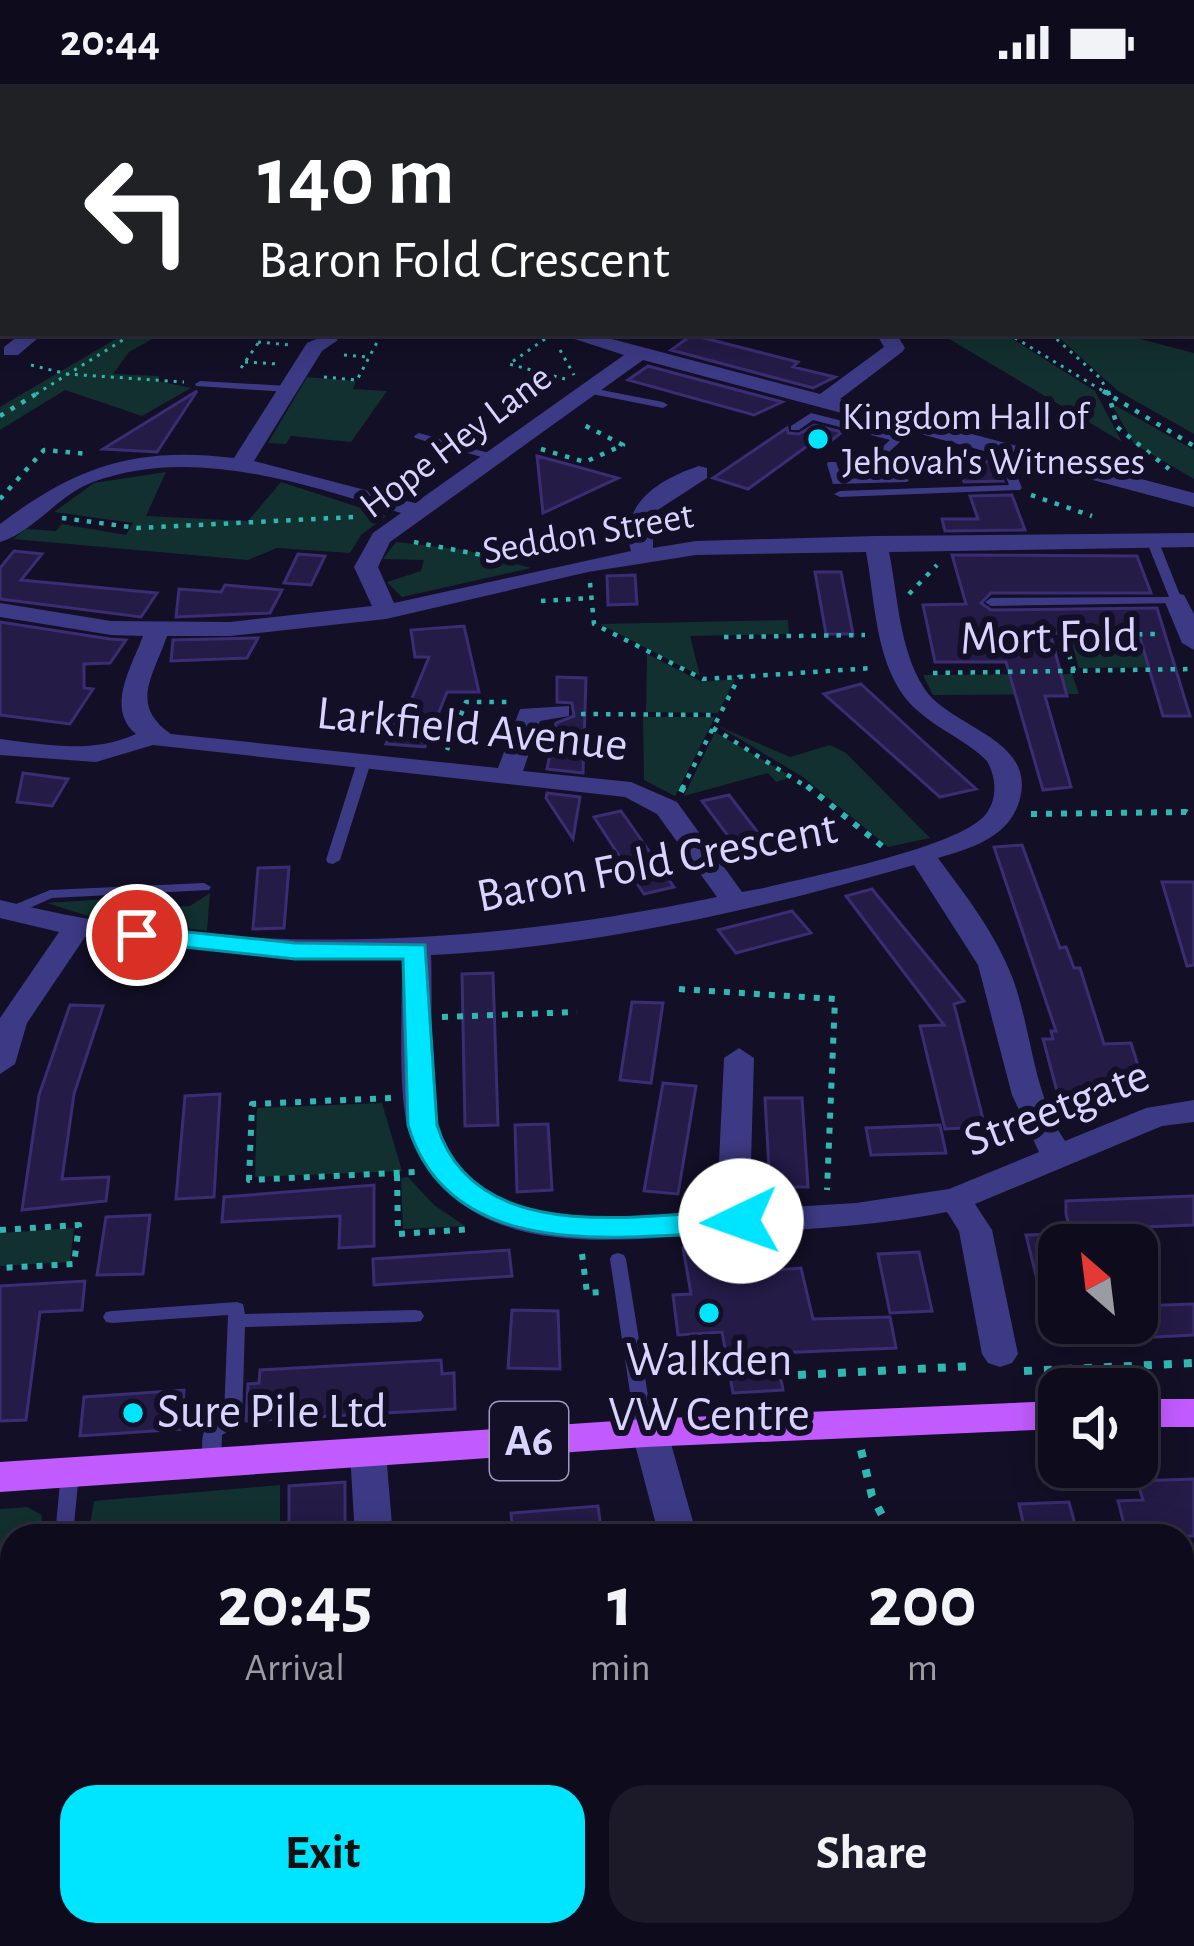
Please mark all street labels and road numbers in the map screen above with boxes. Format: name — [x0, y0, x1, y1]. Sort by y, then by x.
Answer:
street label: Hope Hey Lane — [353, 358, 559, 526]
street label: Seddon Street — [480, 496, 696, 572]
street label: Mort Fold — [960, 612, 1138, 664]
street label: Larkfield Avenue — [314, 690, 630, 770]
street label: Baron Fold Crescent — [473, 805, 841, 921]
street label: Streetgate — [958, 1052, 1156, 1166]
road number: A6 — [490, 1402, 568, 1480]

